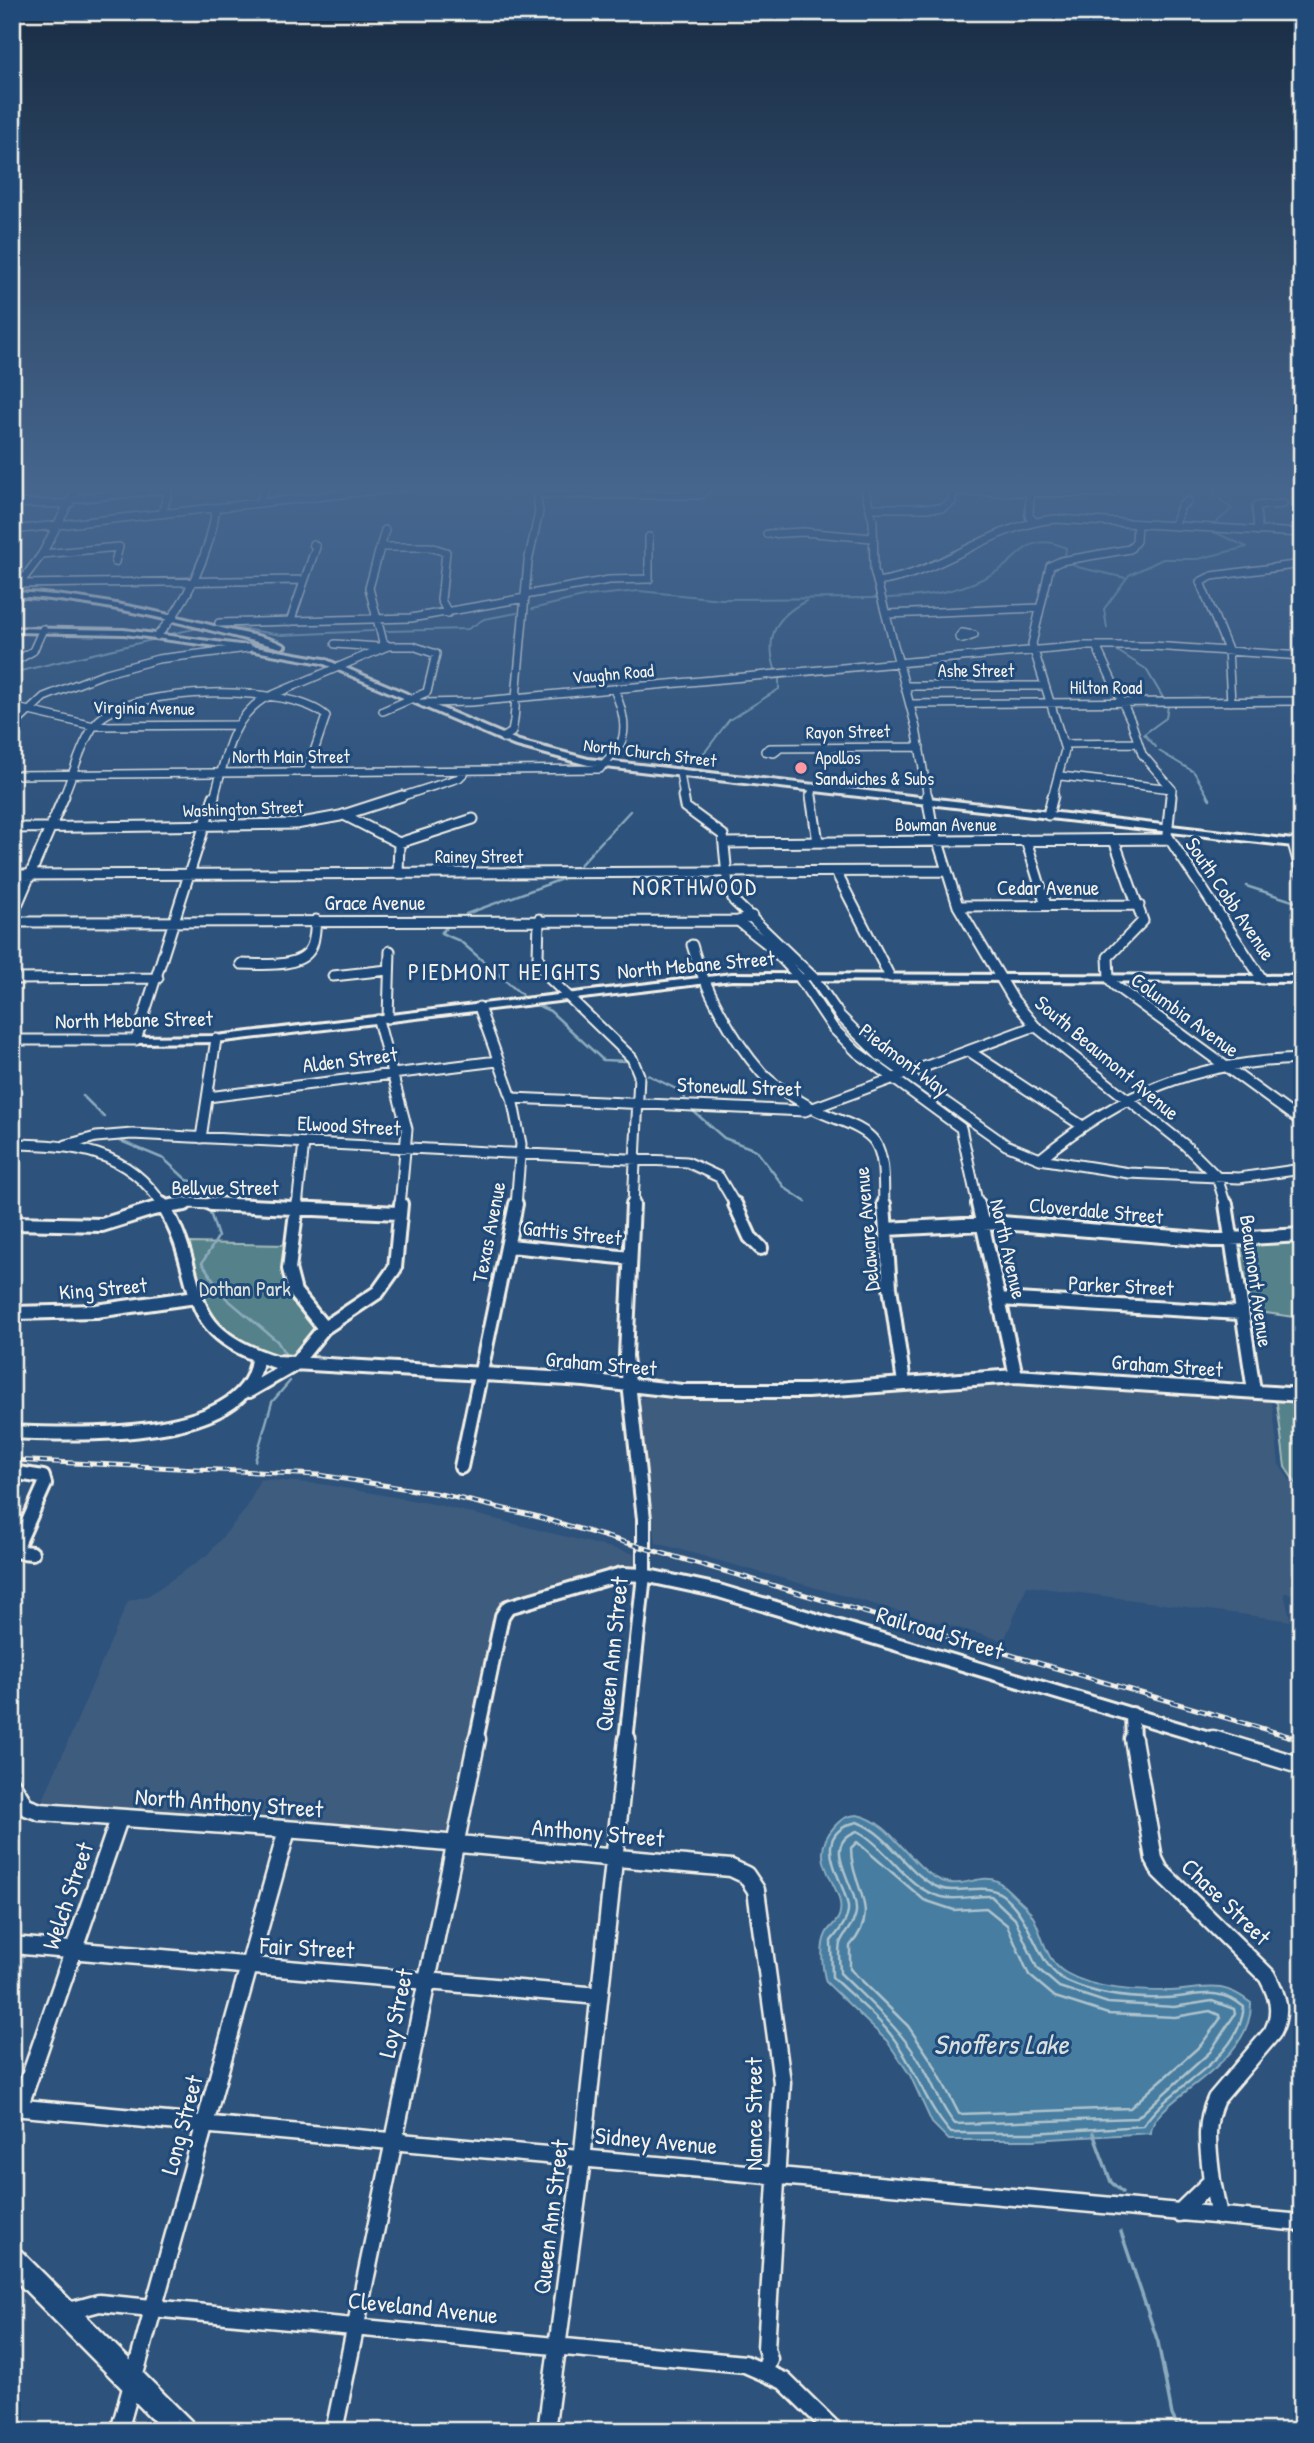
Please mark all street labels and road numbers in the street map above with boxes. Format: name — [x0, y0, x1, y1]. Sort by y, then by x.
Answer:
street label: Vaughn Road — [571, 657, 655, 690]
street label: Ashe Street — [938, 658, 1015, 683]
street label: Hilton Road — [1070, 675, 1142, 700]
street label: Virginia Avenue — [93, 694, 195, 721]
street label: Rayon Street — [806, 718, 891, 745]
street label: North Church Street — [582, 732, 719, 773]
street label: North Main Street — [232, 744, 351, 769]
street label: Washington Street — [182, 794, 304, 823]
street label: Bowman Avenue — [895, 812, 997, 837]
street label: South Cobb Avenue — [1178, 831, 1282, 966]
street label: Rainey Street — [435, 844, 524, 869]
street label: Cedar Avenue — [997, 873, 1099, 902]
street label: Grace Avenue — [325, 888, 426, 917]
street label: North Mebane Street — [616, 943, 777, 986]
street label: Columbia Avenue — [1125, 965, 1246, 1064]
street label: South Beaumont Avenue — [1029, 988, 1186, 1127]
street label: North Mebane Street — [55, 1004, 214, 1035]
street label: Piedmont Way — [853, 1016, 955, 1103]
street label: Alden Street — [301, 1039, 400, 1080]
street label: Stonewall Street — [677, 1070, 802, 1103]
street label: Elwood Street — [297, 1108, 402, 1143]
street label: Delaware Avenue — [847, 1166, 886, 1292]
street label: Bellvue Street — [172, 1173, 279, 1202]
street label: Texas Avenue — [465, 1179, 512, 1285]
street label: Cloverdale Street — [1028, 1190, 1165, 1231]
street label: North Avenue — [983, 1196, 1034, 1302]
street label: Gattis Street — [521, 1213, 624, 1252]
street label: Beaumont Avenue — [1233, 1213, 1280, 1349]
street label: Parker Street — [1068, 1268, 1175, 1303]
street label: King Street — [58, 1270, 149, 1307]
street label: Graham Street — [544, 1344, 659, 1383]
street label: Graham Street — [1110, 1347, 1224, 1384]
street label: Queen Ann Street — [587, 1574, 635, 1733]
street label: Railroad Street — [873, 1598, 1008, 1667]
street label: North Anthony Street — [134, 1779, 325, 1825]
street label: Anthony Street — [530, 1810, 666, 1854]
street label: Welch Street — [34, 1837, 101, 1954]
street label: Chase Street — [1175, 1851, 1279, 1952]
street label: Fair Street — [258, 1929, 356, 1965]
street label: Loy Street — [370, 1965, 420, 2060]
street label: Nance Street — [737, 2057, 769, 2171]
street label: Long Street — [152, 2071, 210, 2178]
street label: Sidney Avenue — [594, 2119, 719, 2161]
street label: Queen Ann Street — [525, 2137, 575, 2296]
street label: Cleveland Avenue — [347, 2283, 500, 2331]

